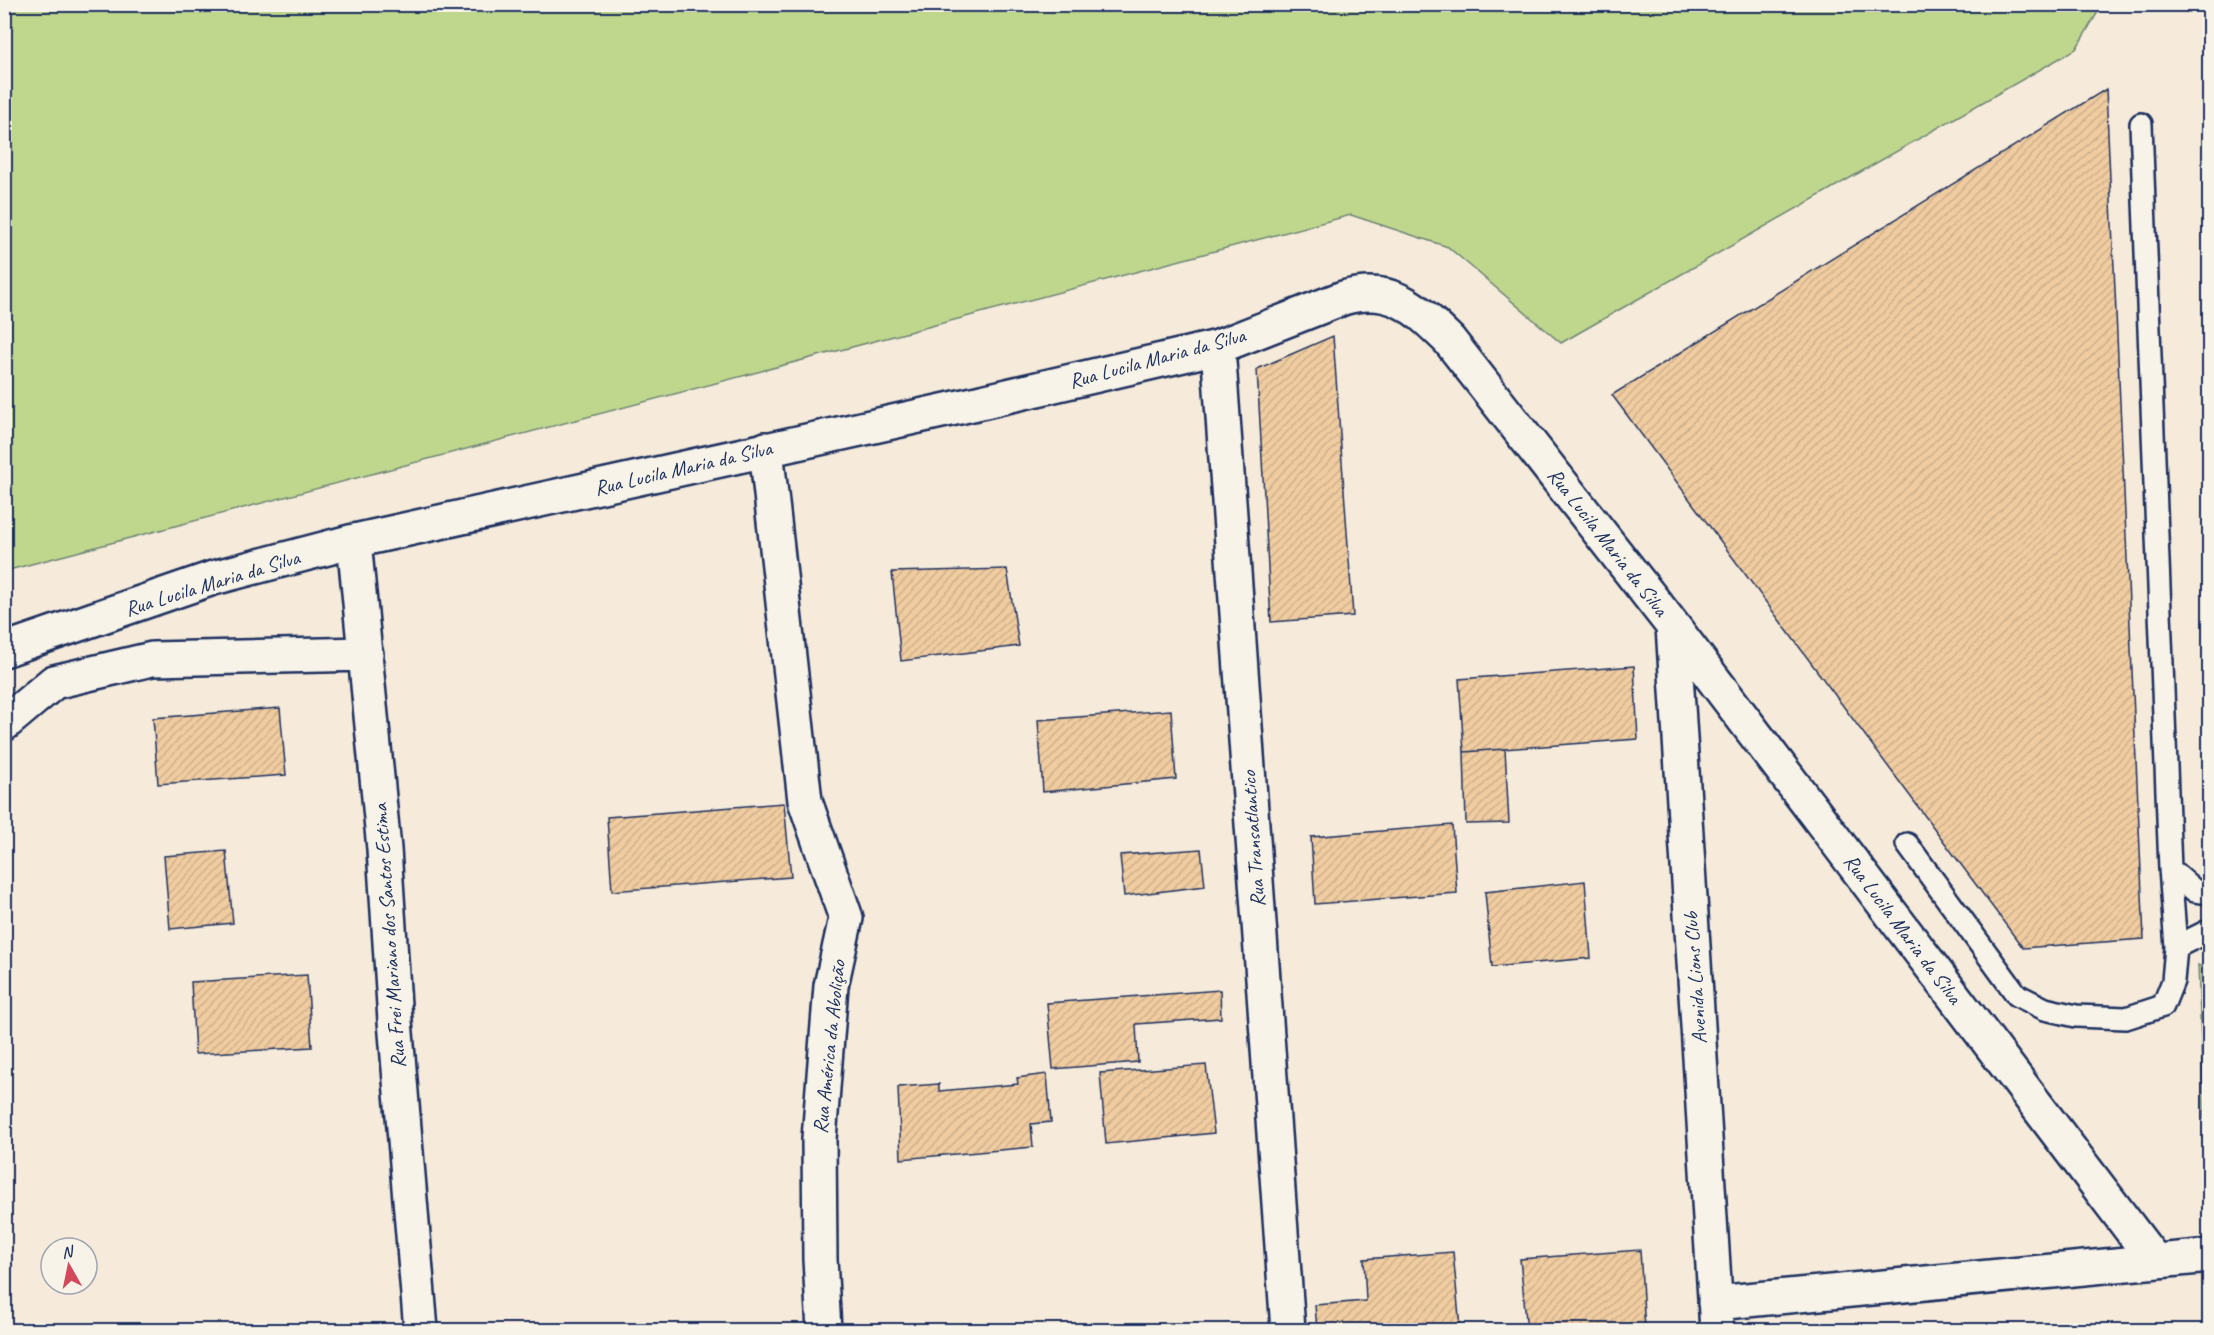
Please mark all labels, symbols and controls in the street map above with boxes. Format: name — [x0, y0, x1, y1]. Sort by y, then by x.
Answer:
street label: Rua Lucila Maria da Silva — [1066, 322, 1249, 394]
street label: Rua Lucila Maria da Silva — [592, 435, 776, 501]
street label: Rua Lucila Maria da Silva — [1542, 463, 1675, 623]
street label: Rua Lucila Maria da Silva — [122, 544, 304, 622]
street label: Rua Transatlantico — [1235, 768, 1271, 908]
street label: Rua Frei Mariano dos Santos Estima — [367, 801, 411, 1069]
street label: Rua Lucila Maria da Silva — [1838, 849, 1969, 1010]
street label: Avenida Lions Club — [1677, 909, 1713, 1045]
street label: Rua América da Abolição — [807, 958, 851, 1135]
north arrow — [39, 1236, 99, 1296]
text: N — [60, 1241, 76, 1263]

